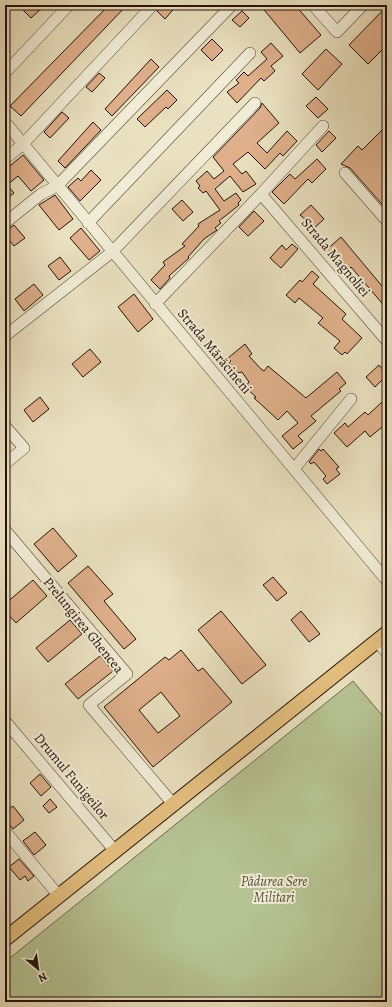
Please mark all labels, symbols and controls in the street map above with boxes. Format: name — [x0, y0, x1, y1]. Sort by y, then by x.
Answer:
street label: Strada Magnoliei — [297, 214, 374, 301]
street label: Strada Mărăcineni — [173, 305, 256, 398]
street label: Prelungirea Ghencea — [39, 573, 129, 678]
street label: Drumul Funigeilor — [30, 729, 114, 824]
park label: Pădurea Sere Militari — [241, 872, 307, 907]
north arrow — [18, 949, 58, 989]
text: N — [35, 969, 50, 986]

